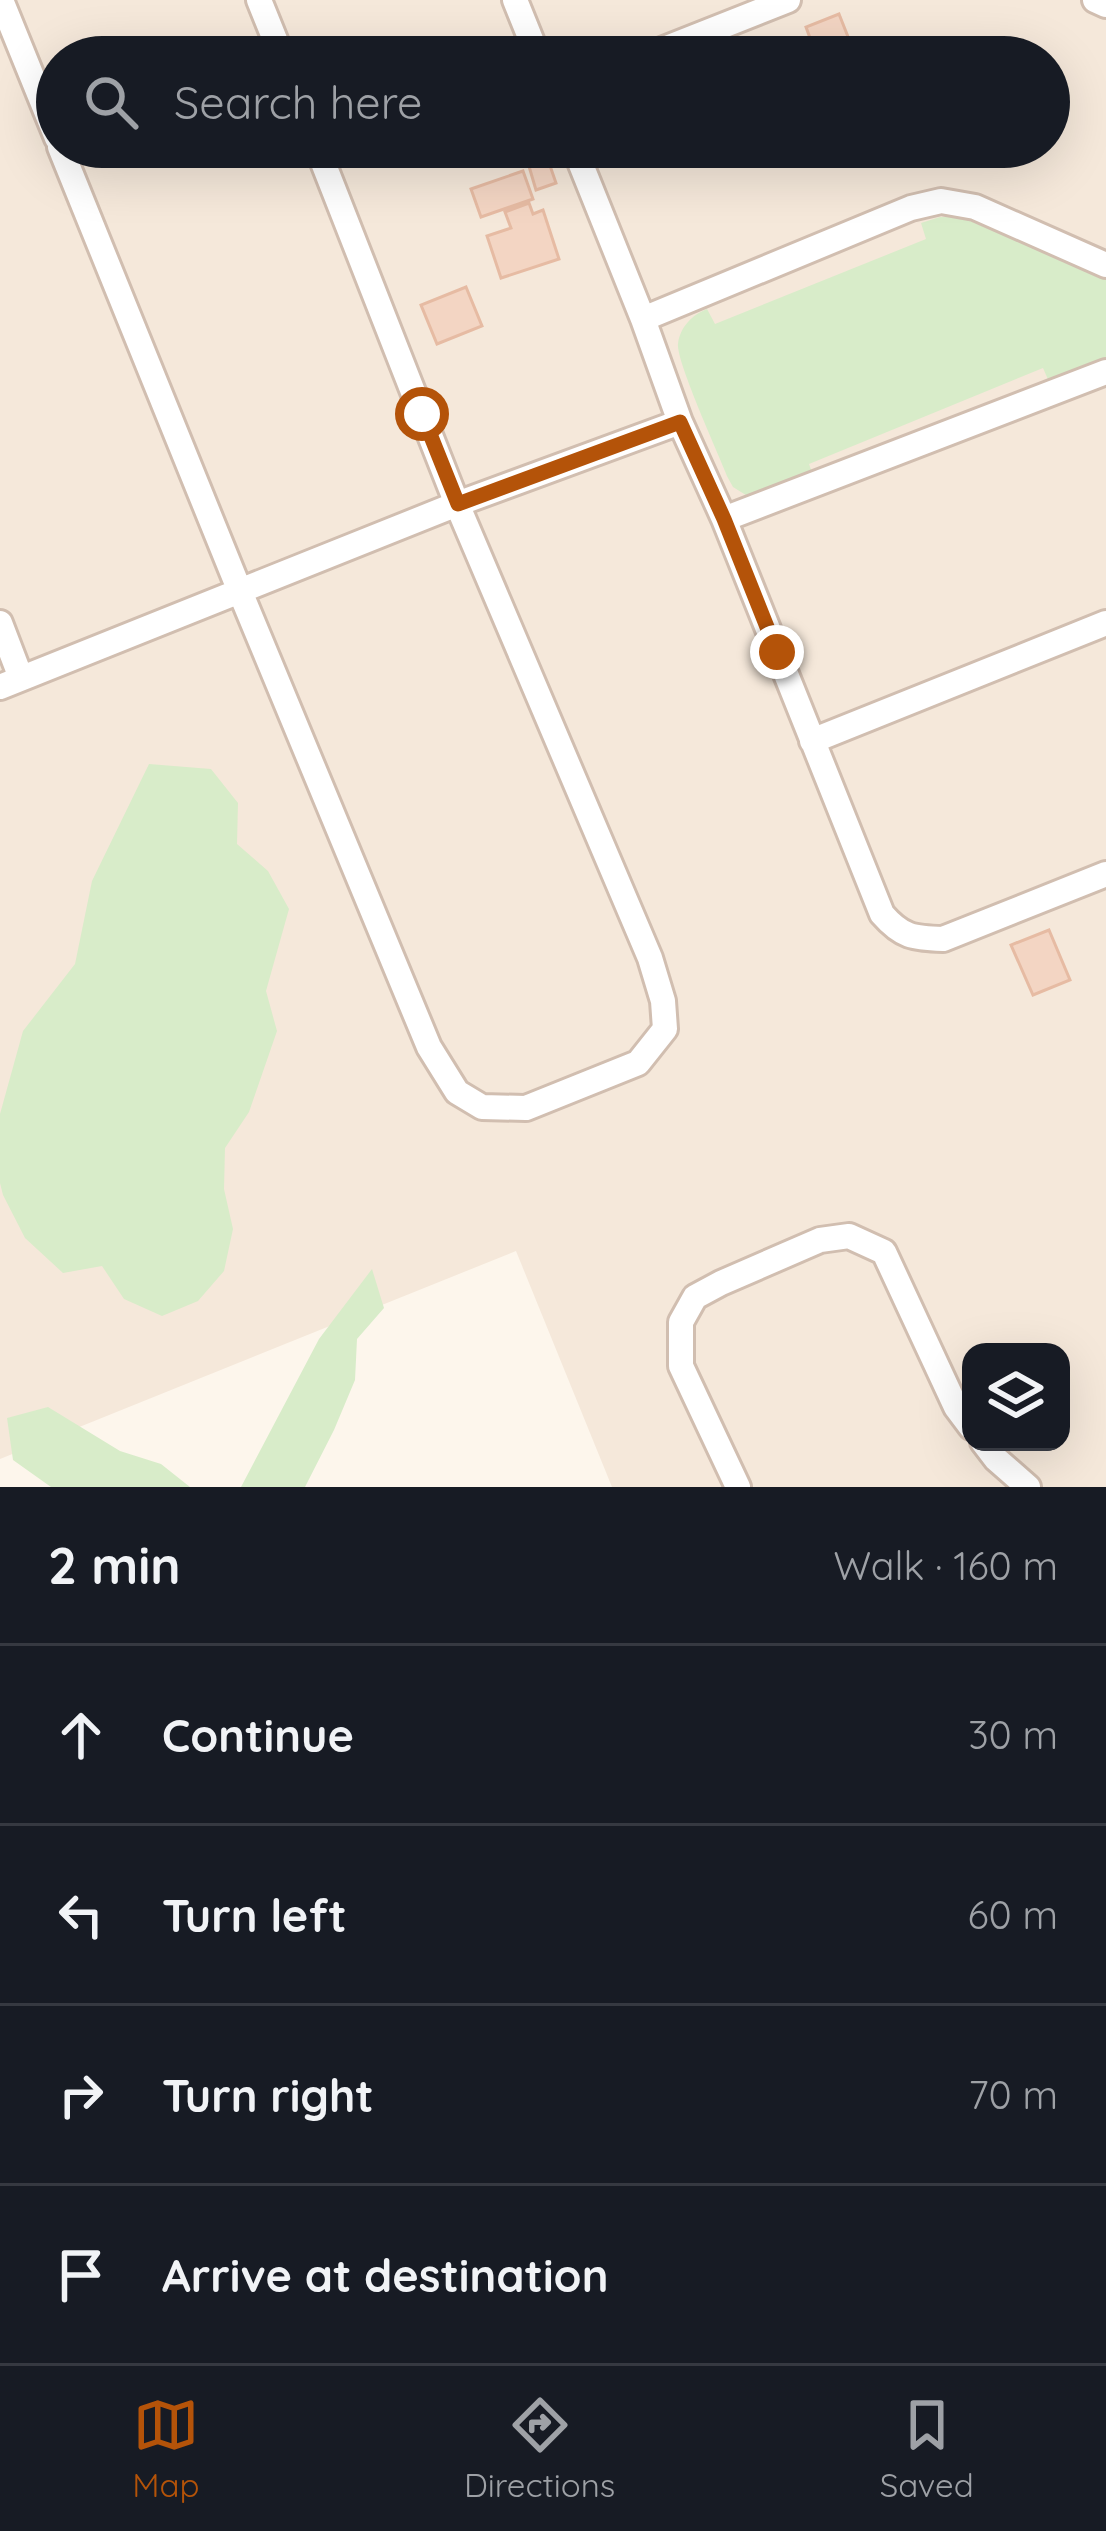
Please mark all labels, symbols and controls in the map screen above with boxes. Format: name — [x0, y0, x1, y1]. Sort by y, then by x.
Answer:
search box — [36, 36, 1070, 168]
icon: search — [78, 69, 144, 135]
text: Search here — [174, 74, 422, 130]
route start — [395, 387, 449, 441]
route end — [750, 625, 804, 679]
map controls — [962, 1343, 1070, 1451]
button: layers — [962, 1343, 1070, 1451]
text: 2 min — [48, 1533, 181, 1597]
text: Walk · 160 m — [833, 1541, 1058, 1590]
icon: ahead — [48, 1702, 114, 1768]
text: Continue — [162, 1707, 354, 1763]
text: 30 m — [968, 1710, 1058, 1759]
icon: left — [48, 1882, 114, 1948]
text: Turn left — [162, 1887, 347, 1943]
text: 60 m — [968, 1890, 1058, 1939]
icon: right — [48, 2062, 114, 2128]
text: Turn right — [162, 2067, 374, 2123]
text: 70 m — [969, 2070, 1058, 2119]
icon: arrive — [48, 2242, 114, 2308]
text: Arrive at destination — [162, 2247, 608, 2303]
tab: Map — [132, 2392, 200, 2505]
tab: Directions — [464, 2392, 615, 2505]
tab: Saved — [880, 2392, 974, 2505]

